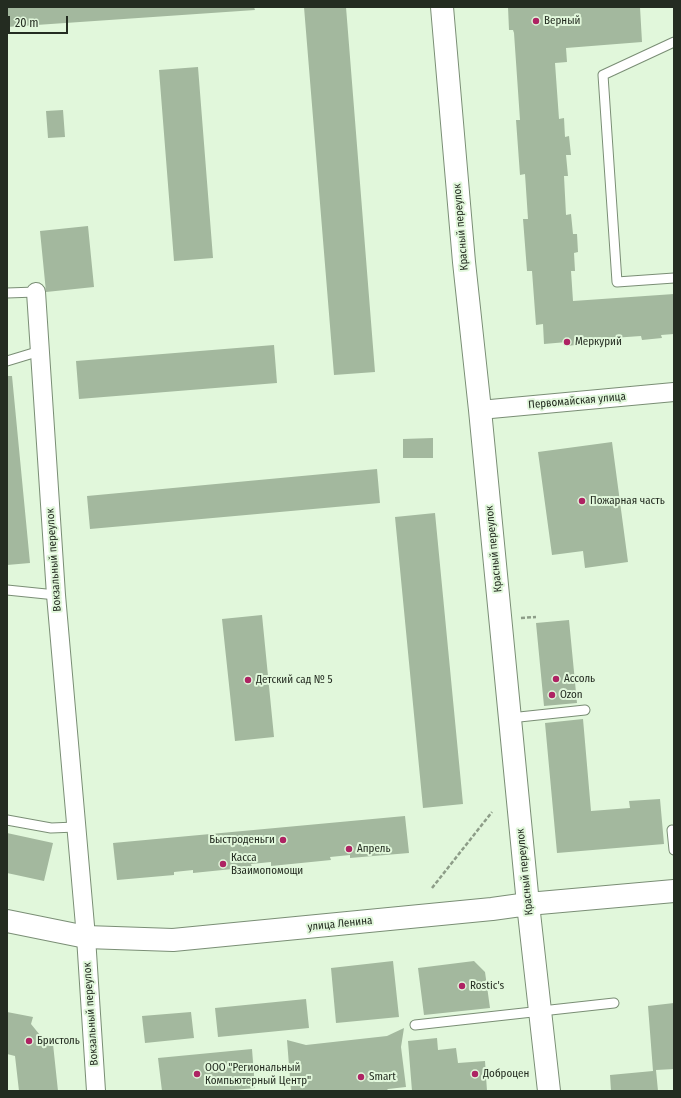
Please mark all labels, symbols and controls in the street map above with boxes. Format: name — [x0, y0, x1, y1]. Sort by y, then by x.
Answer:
scale bar — [10, 8, 70, 34]
place label: Верный — [544, 14, 580, 28]
text: 20 m — [15, 16, 39, 30]
marker: Верный — [531, 16, 541, 26]
street label: Красный переулок — [451, 183, 471, 271]
place label: Меркурий — [575, 335, 622, 349]
marker: Меркурий — [562, 337, 572, 347]
street label: Первомайская улица — [528, 390, 626, 412]
place label: Пожарная часть — [590, 494, 665, 508]
marker: Пожарная часть — [577, 496, 587, 506]
street label: Красный переулок — [483, 505, 505, 593]
street label: Вокзальный переулок — [44, 508, 64, 612]
place label: Ассоль — [564, 672, 595, 686]
place label: Детский сад № 5 — [256, 673, 333, 687]
marker: Ассоль — [551, 674, 561, 684]
marker: Детский сад № 5 — [243, 675, 253, 685]
place label: Ozon — [560, 688, 583, 702]
marker: Ozon — [547, 690, 557, 700]
street label: Красный переулок — [514, 828, 536, 916]
place label: Быстроденьги — [209, 833, 275, 847]
marker: Быстроденьги — [278, 835, 288, 845]
place label: Апрель — [357, 842, 391, 856]
marker: Апрель — [344, 844, 354, 854]
place label: Касса Взаимопомощи — [231, 851, 303, 877]
marker: Касса Взаимопомощи — [218, 859, 228, 869]
street label: улица Ленина — [307, 914, 373, 934]
street label: Вокзальный переулок — [81, 962, 101, 1066]
place label: Rostic's — [470, 979, 504, 993]
marker: Rostic's — [457, 981, 467, 991]
place label: Бристоль — [37, 1034, 80, 1048]
marker: Бристоль — [24, 1036, 34, 1046]
place label: ООО "Региональный Компьютерный Центр" — [205, 1061, 311, 1087]
place label: Доброцен — [483, 1067, 529, 1081]
marker: ООО "Региональный Компьютерный Центр" — [192, 1069, 202, 1079]
marker: Доброцен — [470, 1069, 480, 1079]
place label: Smart — [369, 1070, 396, 1084]
marker: Smart — [356, 1072, 366, 1082]

